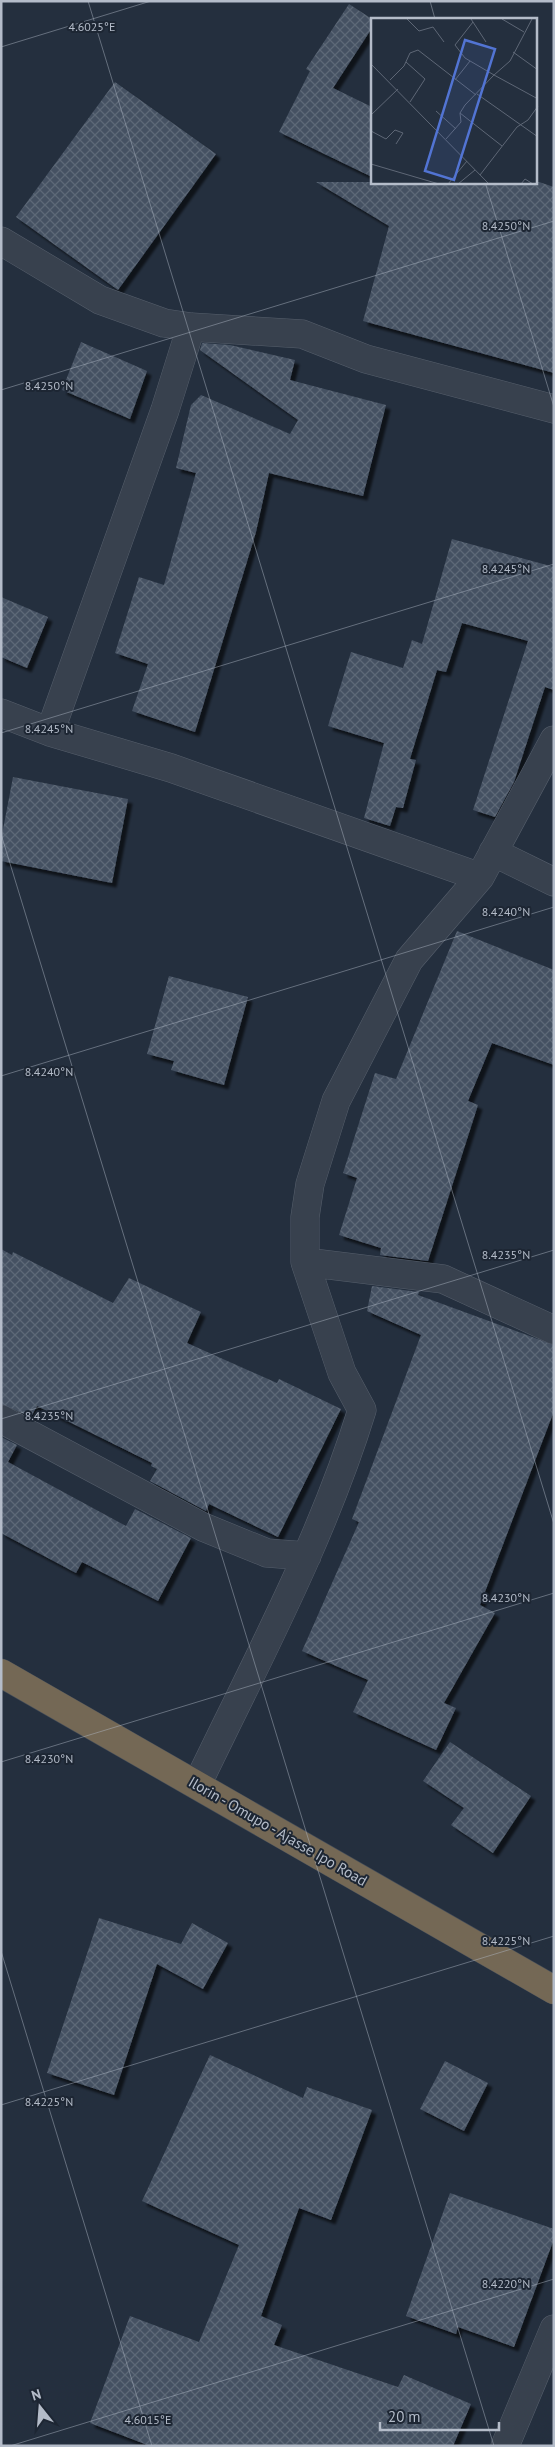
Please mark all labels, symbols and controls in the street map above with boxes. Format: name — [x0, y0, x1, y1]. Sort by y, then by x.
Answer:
inset map — [371, 18, 538, 184]
text: 4.6025°E — [69, 19, 115, 34]
text: 8.4250°N — [482, 218, 530, 233]
text: 8.4250°N — [25, 378, 73, 393]
text: 8.4245°N — [482, 561, 530, 576]
text: 8.4245°N — [25, 721, 73, 736]
text: 8.4240°N — [482, 904, 530, 919]
text: 8.4240°N — [25, 1064, 73, 1079]
text: 8.4235°N — [482, 1247, 530, 1262]
text: 8.4235°N — [25, 1408, 73, 1423]
text: 8.4230°N — [482, 1590, 530, 1605]
text: 8.4230°N — [25, 1751, 73, 1766]
street label: Ilorin - Omupo - Ajasse Ipo Road — [185, 1772, 371, 1890]
text: 8.4225°N — [482, 1933, 530, 1948]
text: 8.4225°N — [25, 2094, 73, 2109]
text: 8.4220°N — [482, 2276, 530, 2291]
north arrow — [15, 2382, 65, 2432]
text: N — [29, 2385, 43, 2405]
scale bar — [380, 2400, 499, 2432]
text: 20 m — [388, 2407, 421, 2426]
text: 4.6015°E — [125, 2412, 171, 2427]

